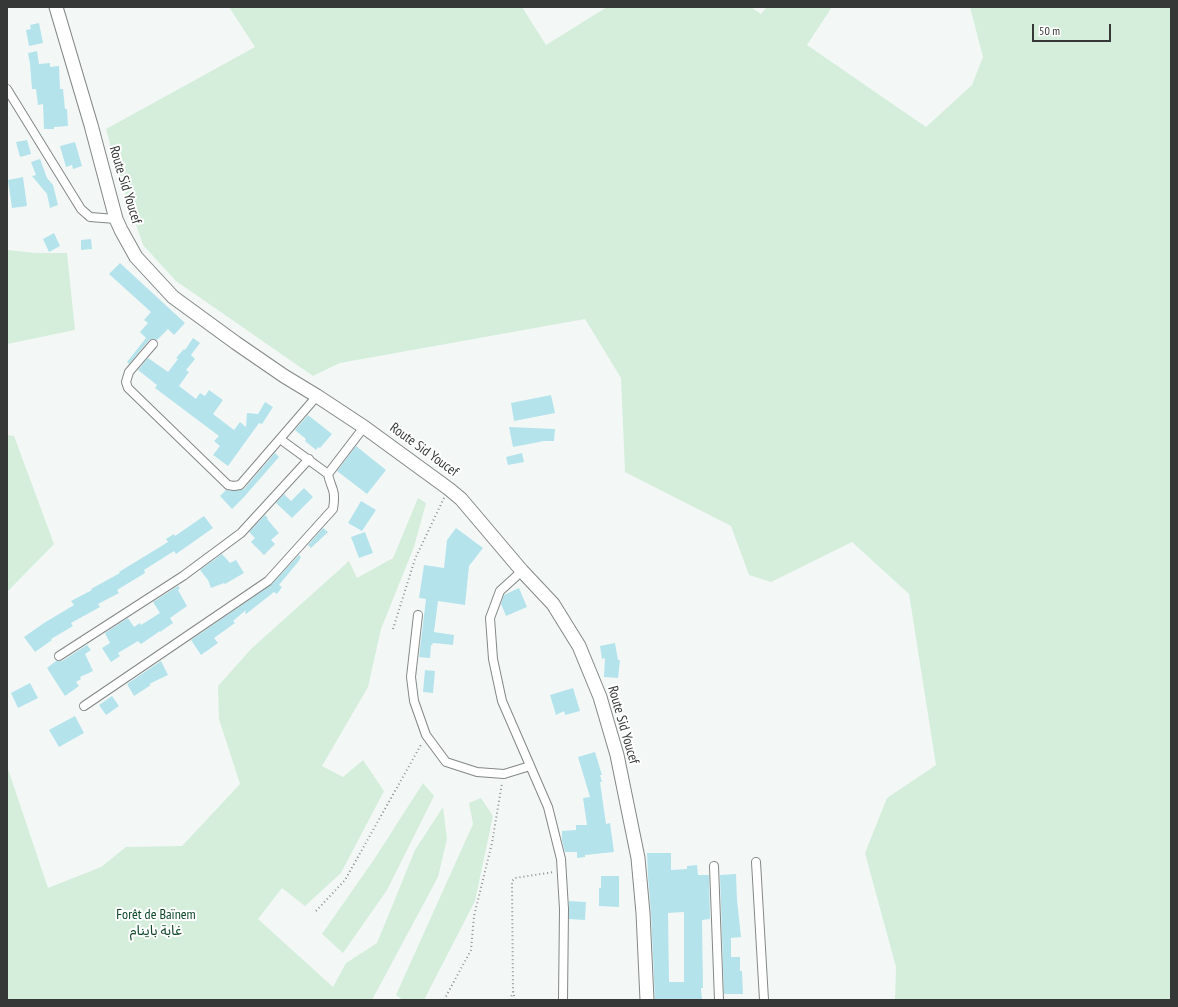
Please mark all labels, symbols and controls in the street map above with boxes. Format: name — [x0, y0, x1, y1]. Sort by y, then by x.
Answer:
scale bar — [1034, 16, 1113, 42]
text: 50 m — [1039, 23, 1060, 38]
street label: Route Sid Youcef — [105, 144, 145, 226]
street label: Route Sid Youcef — [387, 420, 461, 480]
street label: Route Sid Youcef — [604, 684, 642, 766]
park label: Forêt de Baïnem غابة باينام — [116, 907, 196, 940]

